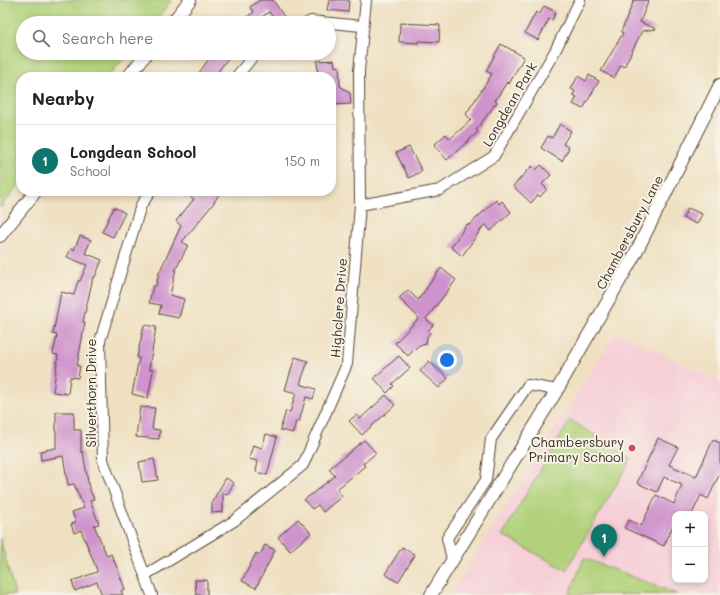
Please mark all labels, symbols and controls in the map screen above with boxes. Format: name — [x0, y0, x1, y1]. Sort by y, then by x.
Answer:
search box — [16, 16, 336, 60]
icon: search — [30, 27, 52, 49]
text: Search here — [62, 28, 153, 48]
street label: Longdean Park — [478, 59, 540, 149]
text: Nearby — [32, 87, 94, 109]
text: Longdean School — [70, 142, 196, 162]
text: 1 — [42, 152, 48, 169]
text: 150 m — [284, 152, 320, 169]
text: School — [70, 162, 111, 179]
street label: Chambersbury Lane — [592, 172, 666, 292]
street label: Highclere Drive — [326, 257, 350, 359]
street label: Silverthorn Drive — [82, 338, 99, 448]
your location — [437, 350, 457, 370]
place label: Chambersbury Primary School — [529, 433, 624, 465]
marker: Chambersbury Primary School — [627, 443, 637, 453]
map controls — [672, 511, 708, 583]
button: + — [672, 511, 708, 547]
pin: 1 — [591, 524, 617, 557]
button: − — [672, 547, 708, 583]

